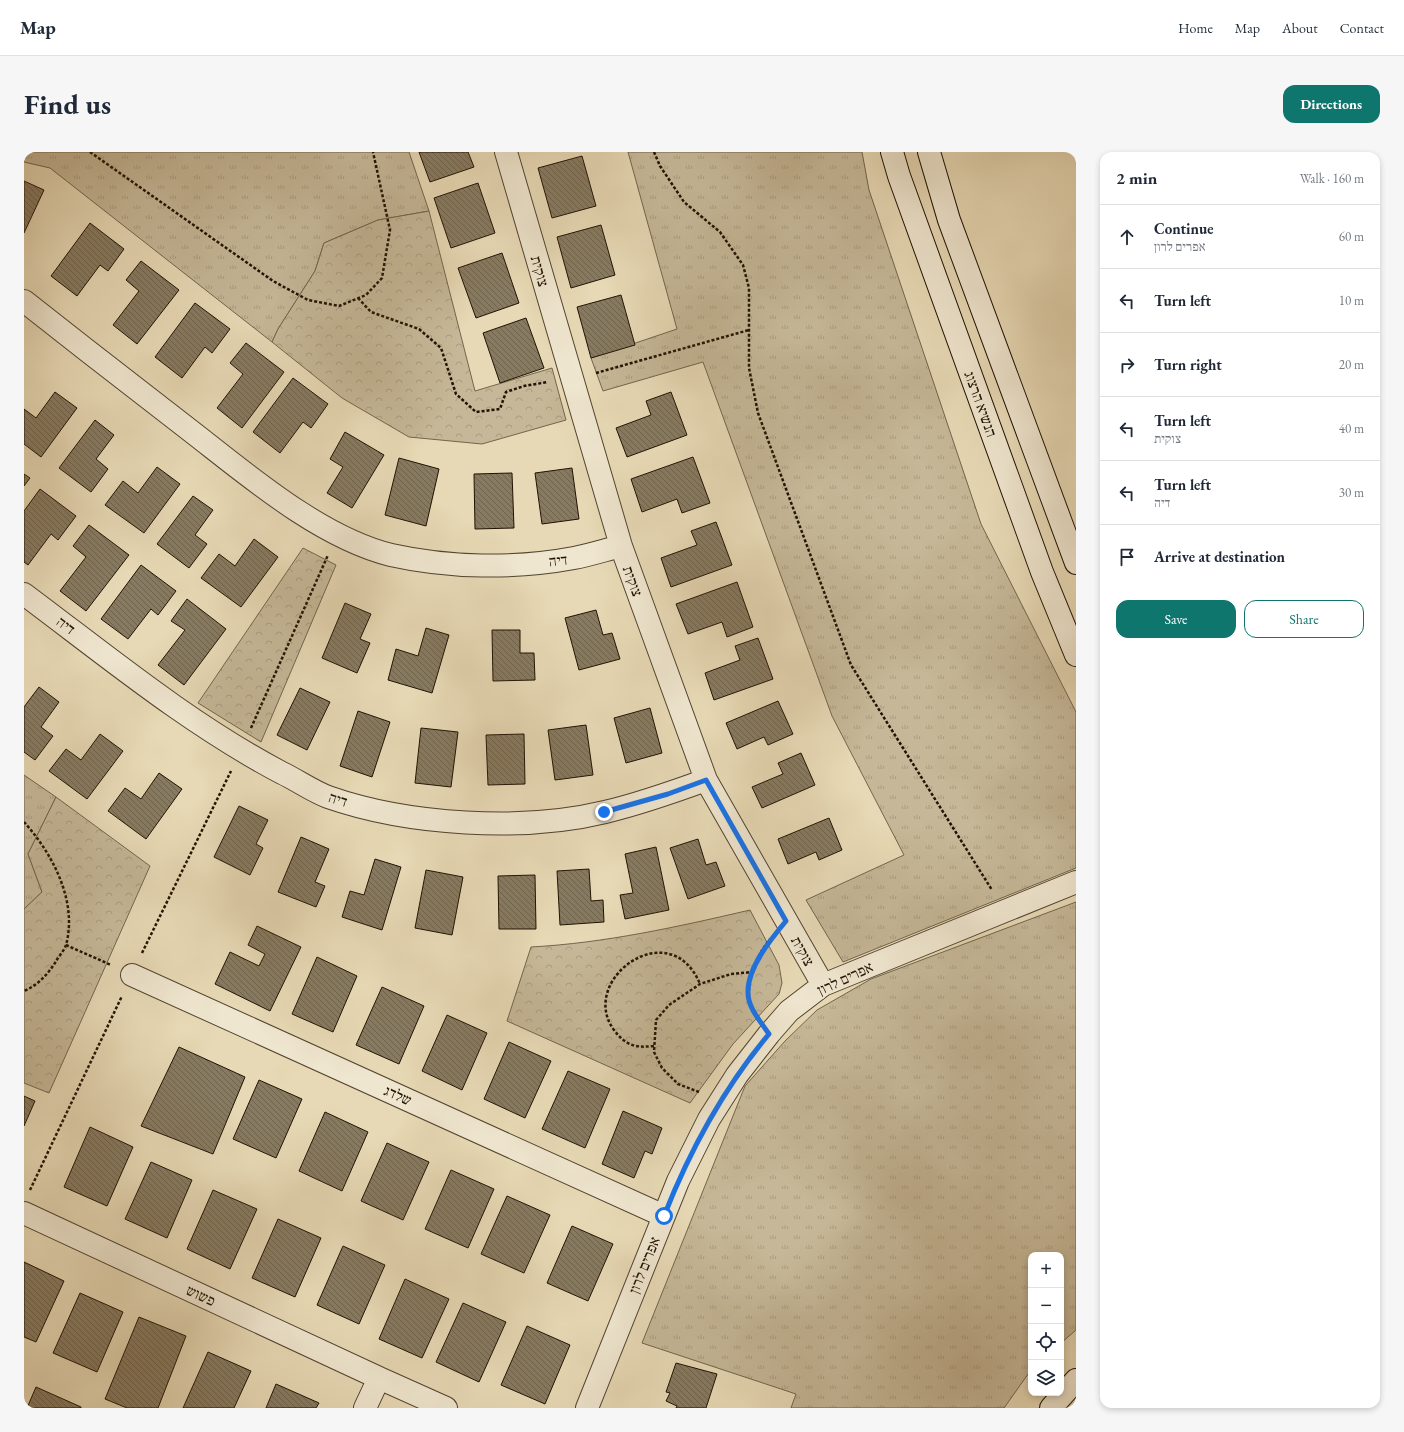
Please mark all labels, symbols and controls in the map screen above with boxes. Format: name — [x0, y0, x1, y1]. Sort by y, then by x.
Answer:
text: Map — [20, 15, 56, 40]
text: Home — [1178, 19, 1213, 37]
text: Map — [1235, 19, 1260, 37]
text: About — [1282, 19, 1318, 37]
text: Contact — [1340, 19, 1384, 37]
button: Directions — [1283, 85, 1380, 123]
text: Find us — [24, 86, 111, 122]
text: 2 min — [1116, 167, 1157, 189]
text: Walk · 160 m — [1300, 170, 1364, 187]
text: Continue — [1154, 219, 1214, 238]
icon: ahead — [1116, 226, 1138, 248]
text: 60 m — [1339, 228, 1364, 245]
text: אפרים לרון — [1154, 238, 1206, 255]
street label: צוקית — [527, 253, 553, 289]
icon: left — [1116, 290, 1138, 312]
text: Turn left — [1154, 291, 1211, 310]
text: 10 m — [1339, 292, 1364, 309]
icon: right — [1116, 354, 1138, 376]
text: Turn right — [1154, 355, 1222, 374]
text: 20 m — [1339, 356, 1364, 373]
street label: הנשיא הרצוג — [960, 368, 1002, 440]
text: Turn left — [1154, 411, 1211, 430]
icon: left — [1116, 418, 1138, 440]
text: 40 m — [1339, 420, 1364, 437]
text: צוקית — [1154, 430, 1181, 447]
text: Turn left — [1154, 475, 1211, 494]
icon: left — [1116, 482, 1138, 504]
text: 30 m — [1339, 484, 1364, 501]
text: דיה — [1154, 494, 1170, 511]
icon: arrive — [1116, 546, 1138, 568]
text: Arrive at destination — [1154, 547, 1285, 566]
street label: דיה — [548, 549, 569, 571]
street label: צוקית — [619, 563, 647, 599]
button: Save — [1116, 600, 1236, 638]
button: Share — [1244, 600, 1364, 638]
street label: דיה — [53, 612, 79, 638]
street label: דיה — [326, 787, 350, 811]
route end — [595, 803, 613, 821]
street label: צוקית — [787, 933, 819, 969]
street label: אפרים לרון — [814, 957, 876, 999]
street label: שלדג — [381, 1081, 415, 1109]
route start — [655, 1207, 673, 1225]
street label: אפרים לרון — [624, 1234, 664, 1296]
map controls — [1028, 1252, 1064, 1396]
button: + — [1028, 1252, 1064, 1288]
street label: פשוש — [183, 1280, 219, 1310]
button: − — [1028, 1288, 1064, 1324]
button: locate — [1028, 1324, 1064, 1360]
button: layers — [1028, 1360, 1064, 1396]

